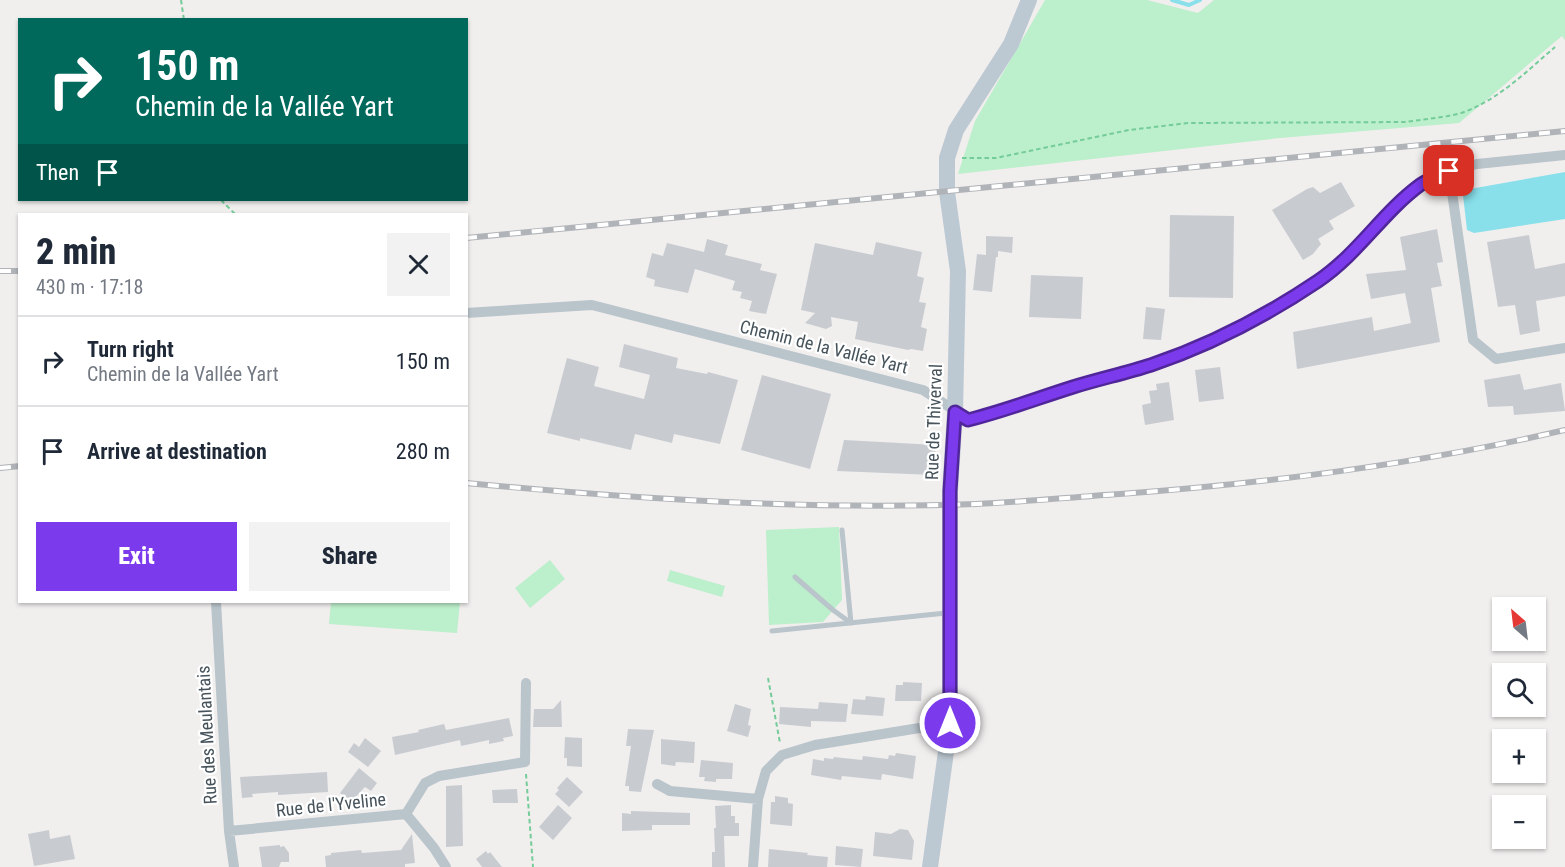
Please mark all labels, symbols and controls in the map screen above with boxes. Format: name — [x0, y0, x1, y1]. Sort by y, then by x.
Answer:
text: 150 m — [135, 41, 240, 90]
icon: right — [36, 42, 114, 120]
text: Chemin de la Vallée Yart — [135, 91, 394, 123]
pin — [1423, 145, 1474, 196]
icon: arrive — [1432, 154, 1465, 187]
icon: arrive — [91, 156, 124, 189]
text: Then — [36, 160, 79, 185]
text: 2 min — [36, 231, 116, 273]
button: close — [387, 233, 450, 296]
text: 430 m · 17:18 — [36, 275, 143, 299]
street label: Chemin de la Vallée Yart — [738, 315, 910, 378]
text: Turn right — [87, 337, 174, 362]
icon: right — [36, 345, 69, 378]
text: 150 m — [396, 349, 450, 374]
text: Chemin de la Vallée Yart — [87, 362, 279, 386]
street label: Rue de Thiverval — [921, 364, 946, 480]
icon: arrive — [36, 435, 69, 468]
text: Arrive at destination — [87, 439, 267, 464]
text: 280 m — [396, 439, 450, 464]
button: Exit — [36, 522, 237, 591]
button: Share — [249, 522, 450, 591]
north arrow — [1492, 597, 1546, 651]
map controls — [1492, 597, 1546, 849]
button: search — [1492, 663, 1546, 717]
street label: Rue des Meulantais — [192, 665, 221, 805]
position arrow — [918, 691, 982, 755]
button: + — [1492, 729, 1546, 783]
street label: Rue de l'Yveline — [275, 788, 387, 821]
button: − — [1492, 795, 1546, 849]

